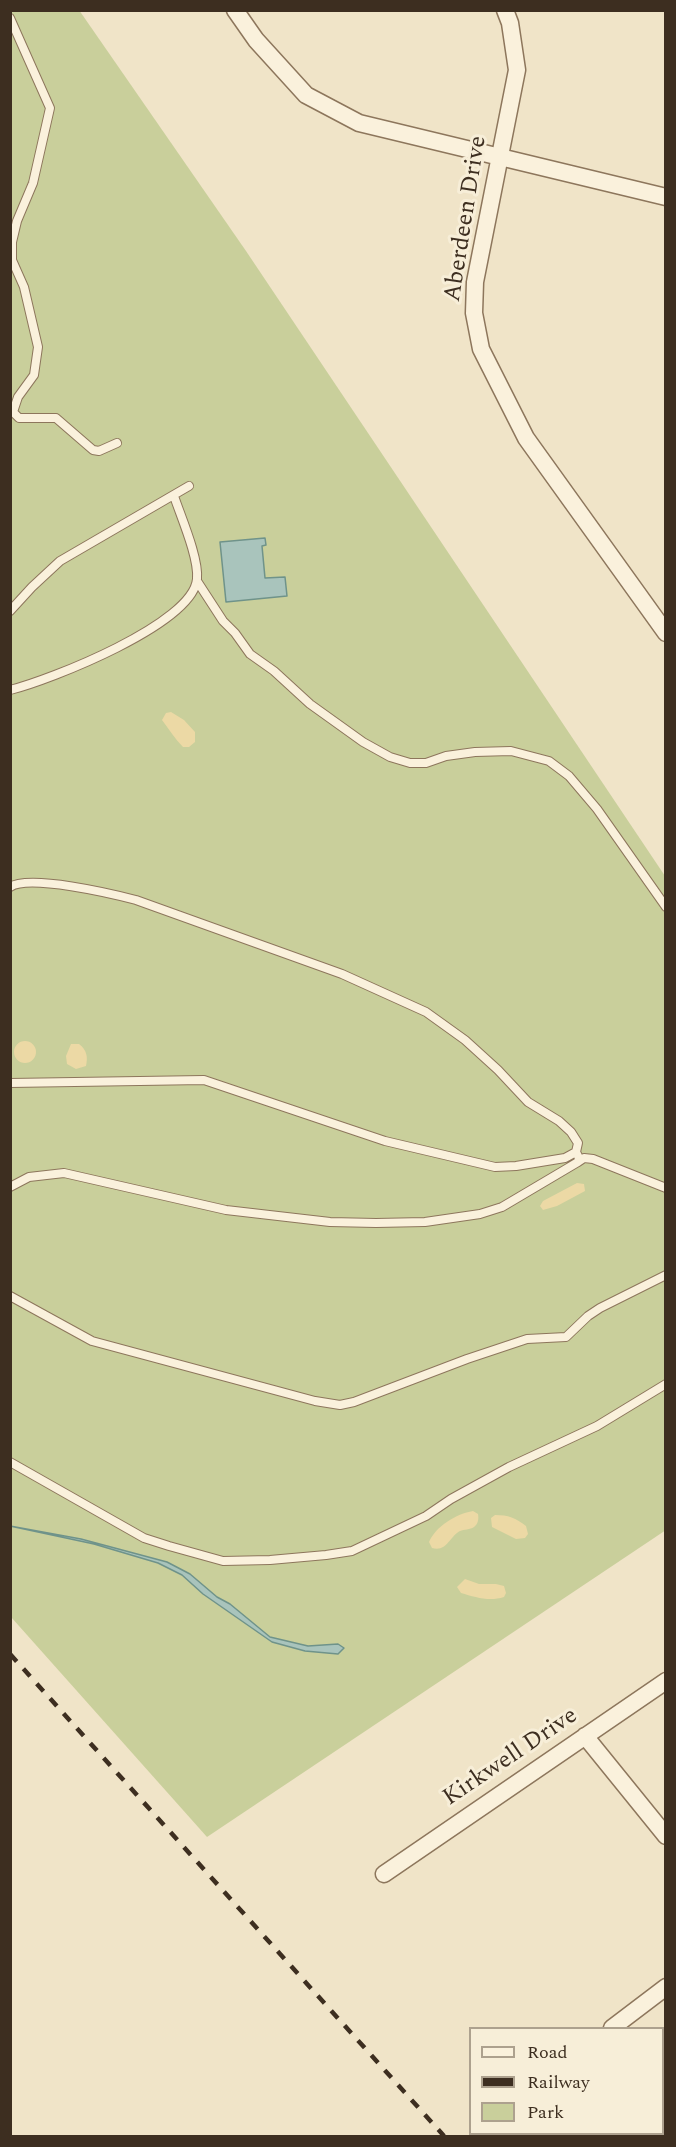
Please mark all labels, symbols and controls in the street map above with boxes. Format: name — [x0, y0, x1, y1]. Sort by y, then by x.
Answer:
street label: Aberdeen Drive — [440, 134, 494, 304]
street label: Kirkwell Drive — [438, 1702, 584, 1814]
legend — [469, 2027, 664, 2135]
text: Road — [527, 2039, 568, 2066]
text: Railway — [527, 2069, 590, 2096]
text: Park — [527, 2099, 564, 2126]

